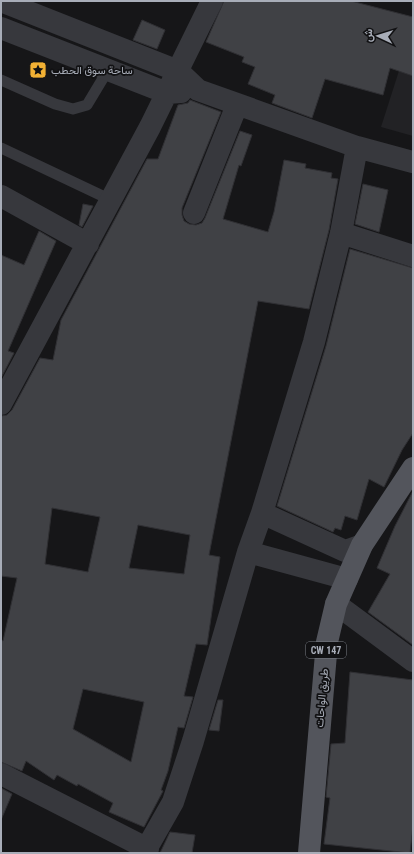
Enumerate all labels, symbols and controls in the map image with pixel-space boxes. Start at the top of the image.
north arrow [358,16,398,56]
text: ش [362,28,375,42]
place icon: ساحة سوق الحطب [28,60,48,80]
place label: ساحة سوق الحطب [51,64,133,77]
road number: CW 147 [306,642,346,658]
street label: طريق الواحات [313,668,331,728]

